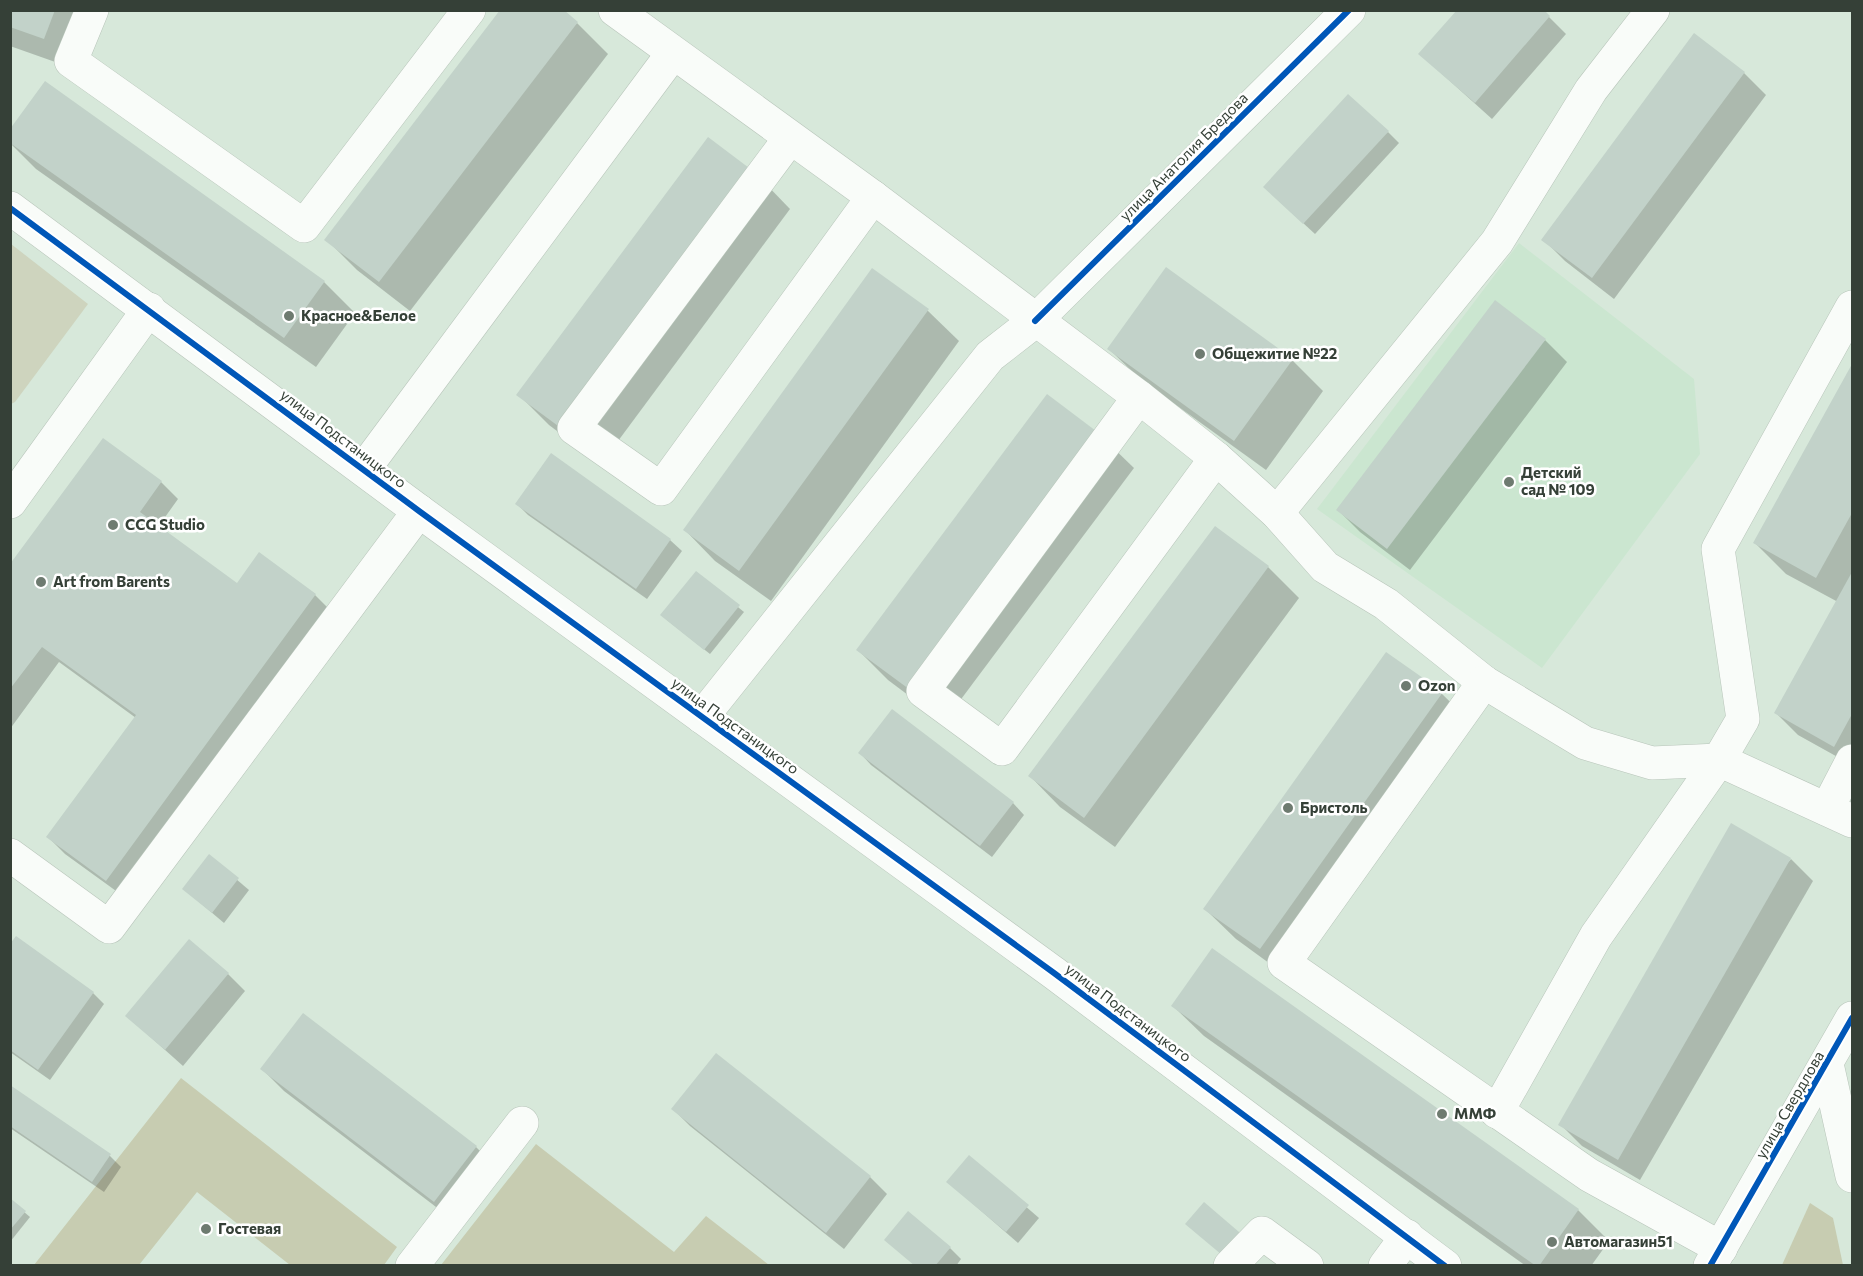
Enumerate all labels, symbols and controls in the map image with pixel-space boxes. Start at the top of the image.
street label: улица Анатолия Бредова [1115,88,1251,224]
place label: Красное&Белое [301,306,416,324]
marker: Красное&Белое [282,309,296,323]
place label: Общежитие №22 [1212,344,1337,362]
marker: Общежитие №22 [1193,347,1207,361]
street label: улица Подстаницкого [277,385,410,491]
place label: Детский сад № 109 [1521,463,1595,498]
marker: Детский сад № 109 [1502,475,1516,489]
place label: CCG Studio [125,515,205,533]
marker: CCG Studio [106,518,120,532]
place label: Art from Barents [53,572,170,590]
marker: Art from Barents [34,575,48,589]
street label: улица Подстаницкого [668,673,803,777]
place label: Ozon [1418,676,1456,694]
marker: Ozon [1399,679,1413,693]
place label: Бристоль [1300,798,1368,816]
marker: Бристоль [1281,801,1295,815]
street label: улица Подстаницкого [1062,959,1195,1065]
street label: улица Свердлова [1751,1047,1827,1162]
place label: ММФ [1454,1104,1496,1122]
marker: ММФ [1435,1107,1449,1121]
place label: Гостевая [218,1219,281,1237]
marker: Гостевая [199,1222,213,1236]
place label: Автомагазин51 [1564,1232,1673,1250]
marker: Автомагазин51 [1545,1235,1559,1249]

